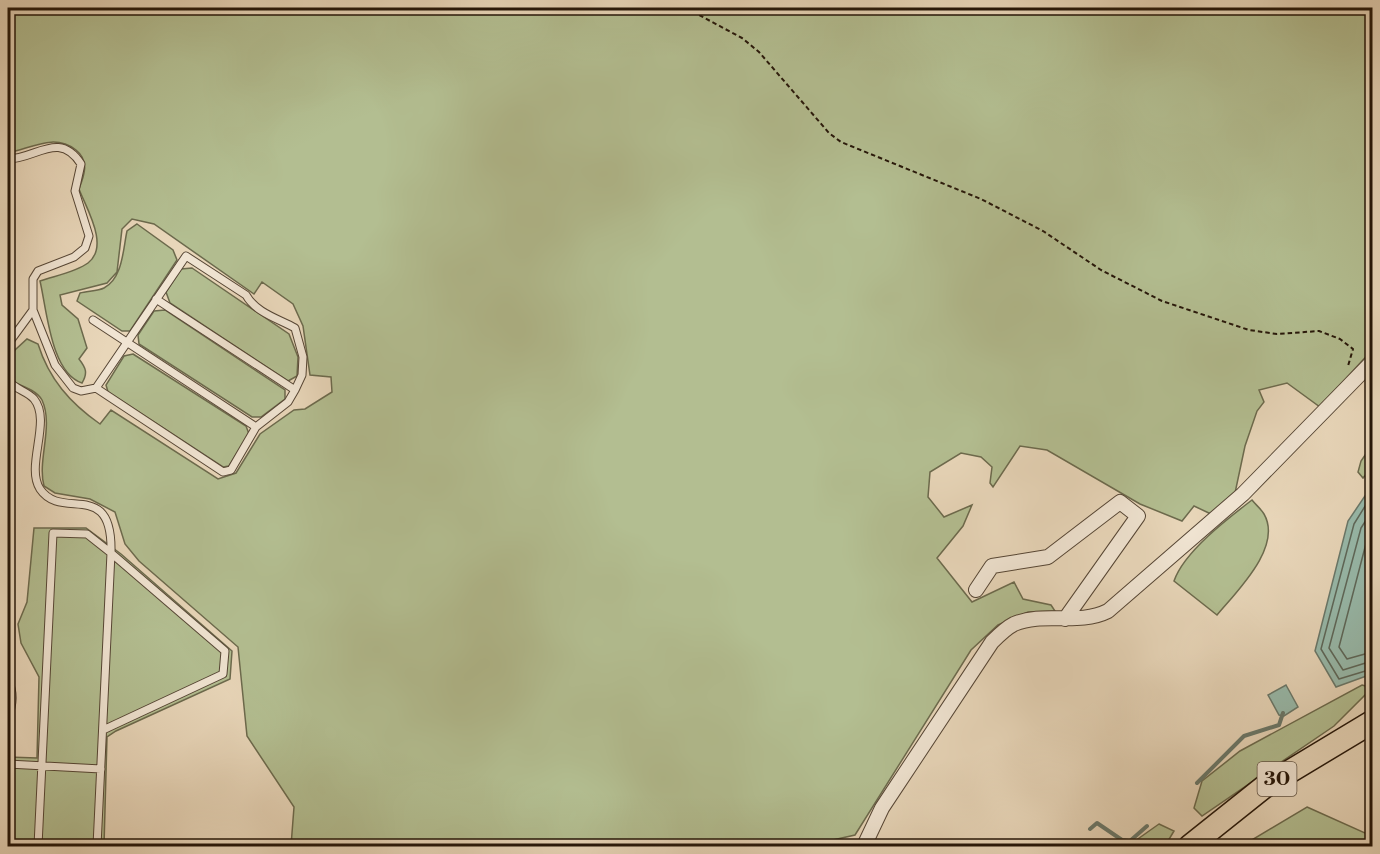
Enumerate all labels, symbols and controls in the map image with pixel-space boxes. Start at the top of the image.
road number: 30 [1258,762,1296,796]

